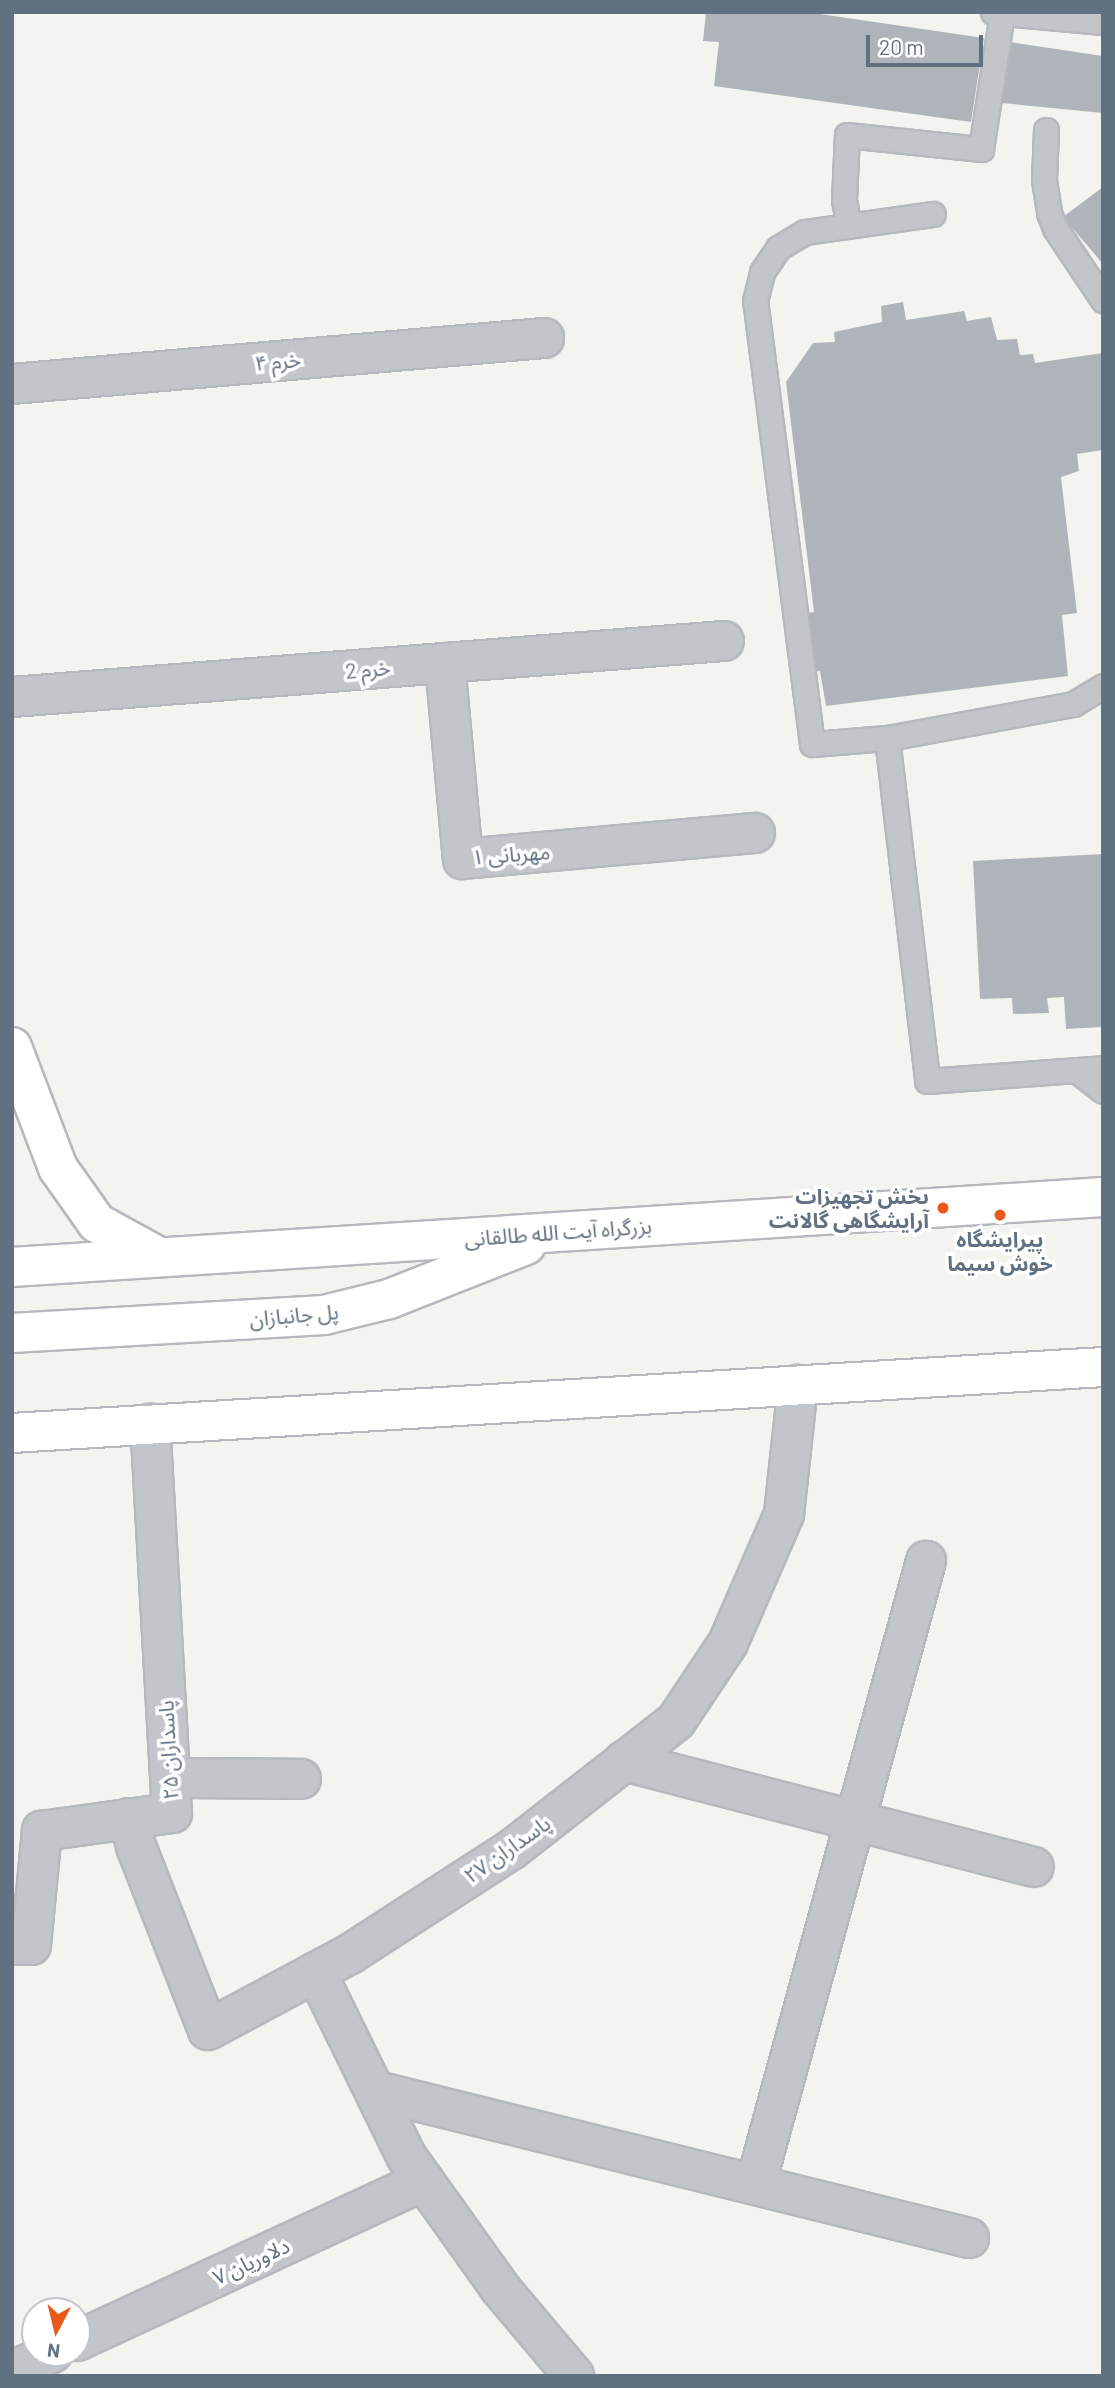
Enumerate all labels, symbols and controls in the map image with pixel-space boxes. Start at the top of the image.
scale bar [870,21,987,65]
text: 20 m [879,34,924,59]
street label: خرم ۴ [254,346,302,376]
street label: خرم 2 [344,654,392,684]
street label: مهربانی ۱ [471,839,551,869]
place label: پخش تجهیزات آرایشگاهی گالانت [769,1183,929,1233]
marker: پخش تجهیزات آرایشگاهی گالانت [935,1200,951,1216]
marker: پیرایشگاه خوش سیما [992,1207,1008,1223]
street label: بزرگراه آیت الله طالقانی [463,1213,653,1251]
place label: پیرایشگاه خوش سیما [947,1226,1053,1276]
street label: پل جانبازان [248,1299,340,1331]
street label: پاسداران ۲۵ [153,1700,183,1800]
street label: پاسداران ۲۷ [459,1810,555,1888]
street label: دلاوریان ۷ [209,2232,293,2290]
north arrow [21,2297,91,2367]
text: N [46,2339,61,2364]

